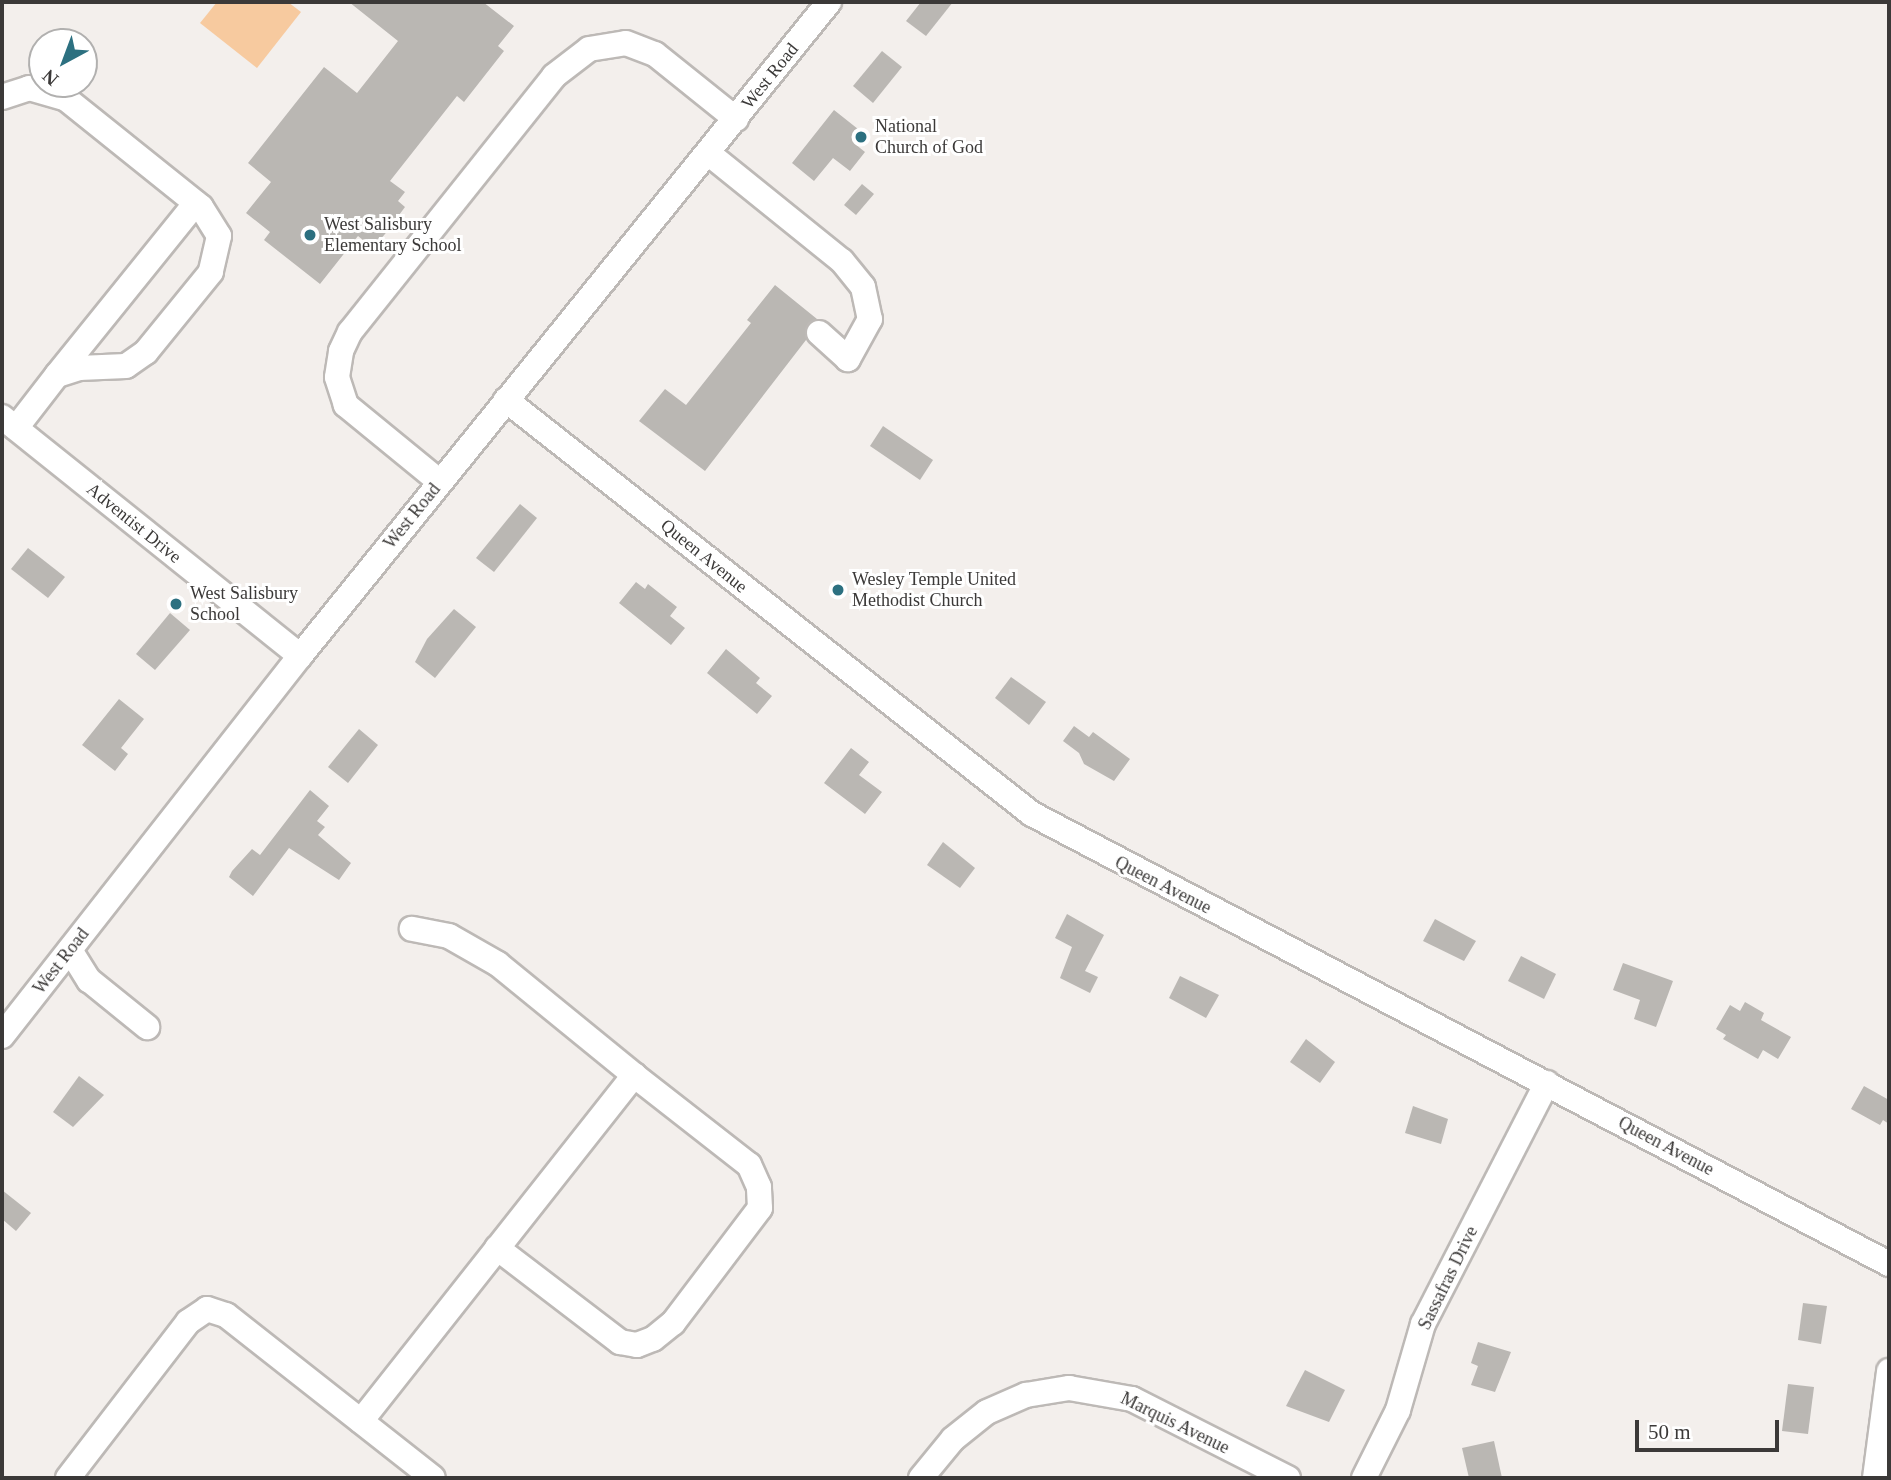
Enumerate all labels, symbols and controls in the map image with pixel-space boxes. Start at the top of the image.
north arrow [28,28,98,98]
street label: West Road [737,39,803,113]
text: N [38,65,62,90]
place label: National Church of God [875,116,983,158]
marker: National Church of God [853,129,869,145]
place label: West Salisbury Elementary School [324,214,461,256]
marker: West Salisbury Elementary School [302,227,318,243]
street label: Adventist Drive [82,478,186,568]
street label: West Road [379,479,445,553]
street label: Queen Avenue [656,514,752,598]
place label: Wesley Temple United Methodist Church [852,569,1016,612]
marker: Wesley Temple United Methodist Church [830,582,846,598]
place label: West Salisbury School [190,583,298,626]
marker: West Salisbury School [168,596,184,612]
street label: Queen Avenue [1111,851,1215,919]
street label: West Road [28,924,94,998]
street label: Queen Avenue [1614,1112,1718,1180]
street label: Sassafras Drive [1414,1223,1482,1333]
street label: Marquis Avenue [1117,1387,1233,1459]
scale bar [1639,1406,1783,1450]
text: 50 m [1648,1420,1691,1444]

